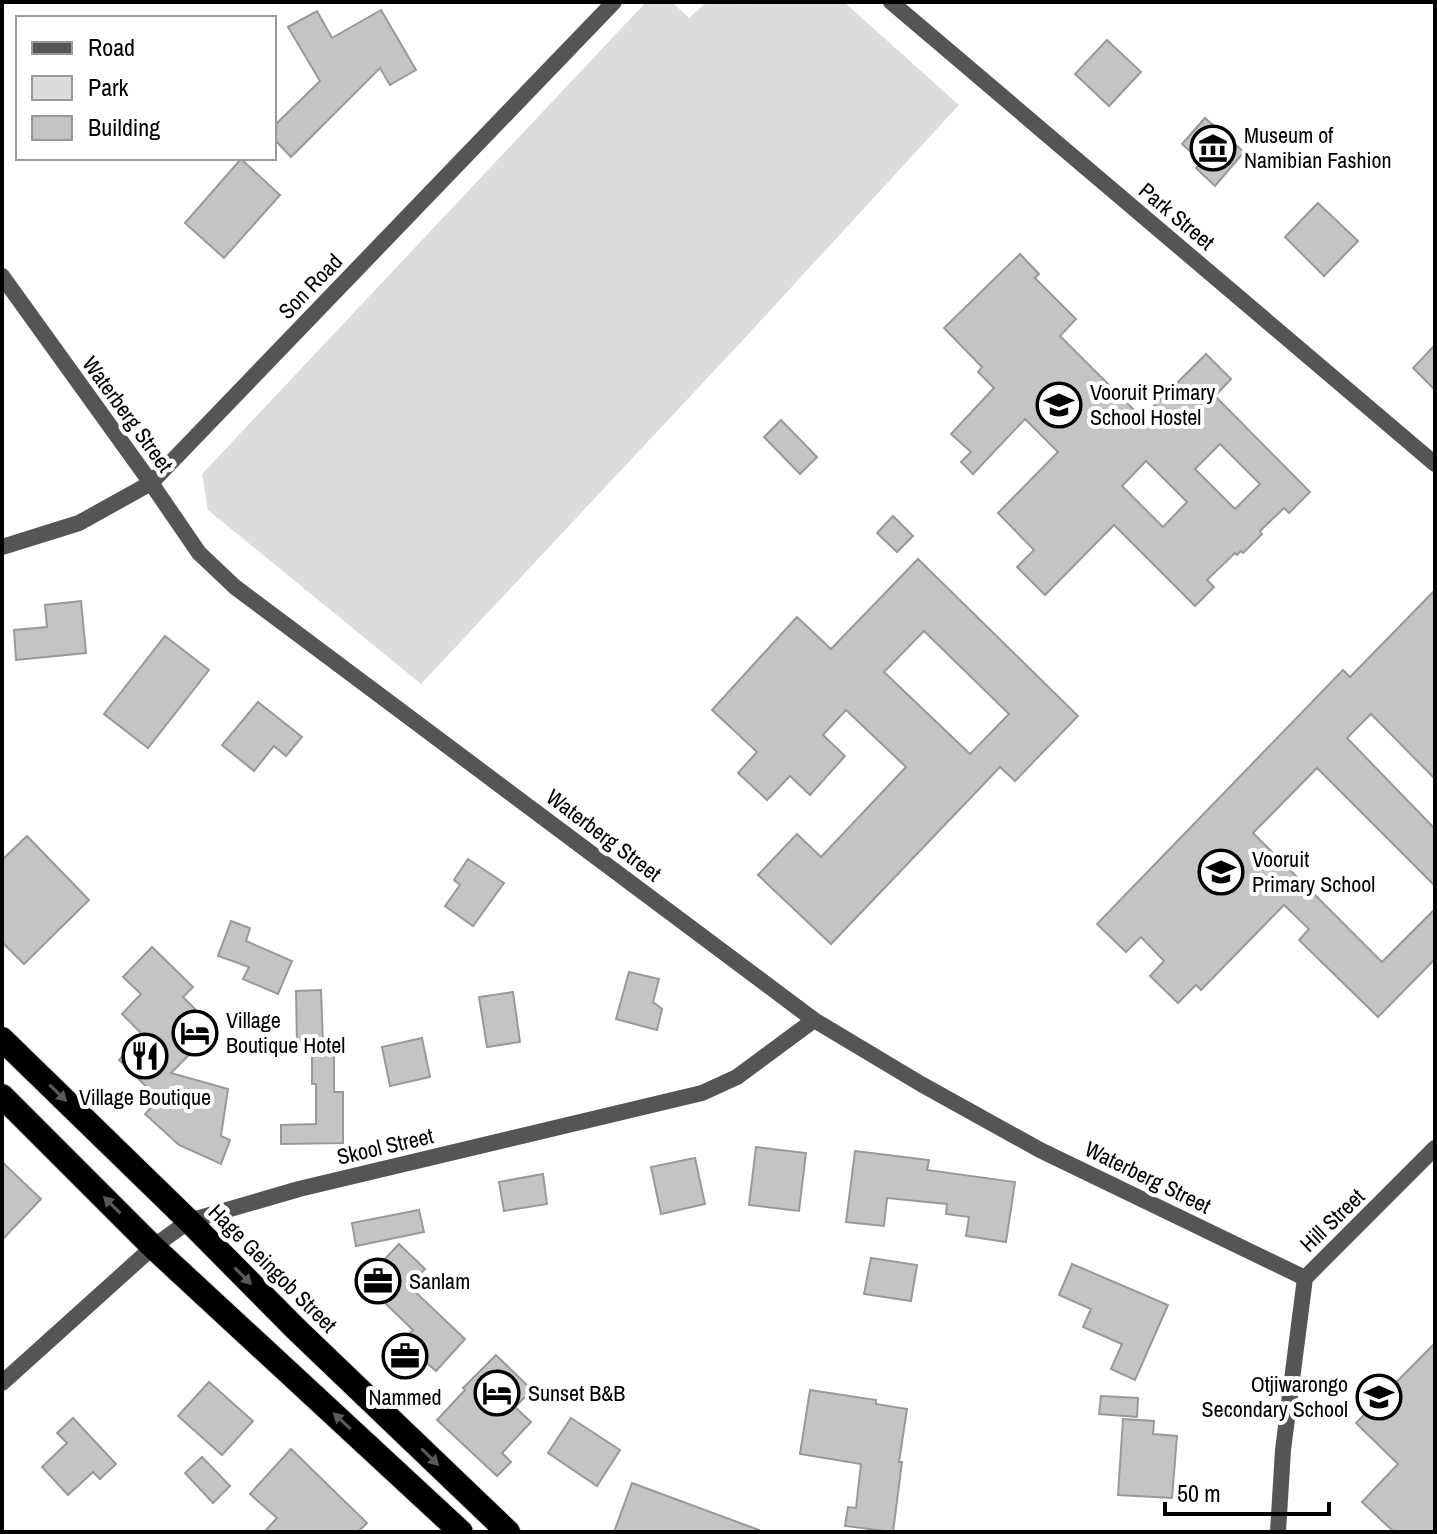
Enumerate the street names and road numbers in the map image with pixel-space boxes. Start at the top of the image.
street label: Park Street [1133,176,1221,256]
street label: Son Road [271,247,349,325]
street label: Waterberg Street [76,350,180,478]
street label: Waterberg Street [540,782,668,888]
street label: Skool Street [334,1120,436,1172]
street label: Waterberg Street [1080,1134,1216,1220]
street label: Hill Street [1293,1182,1371,1258]
street label: Hage Geingob Street [202,1197,344,1339]

